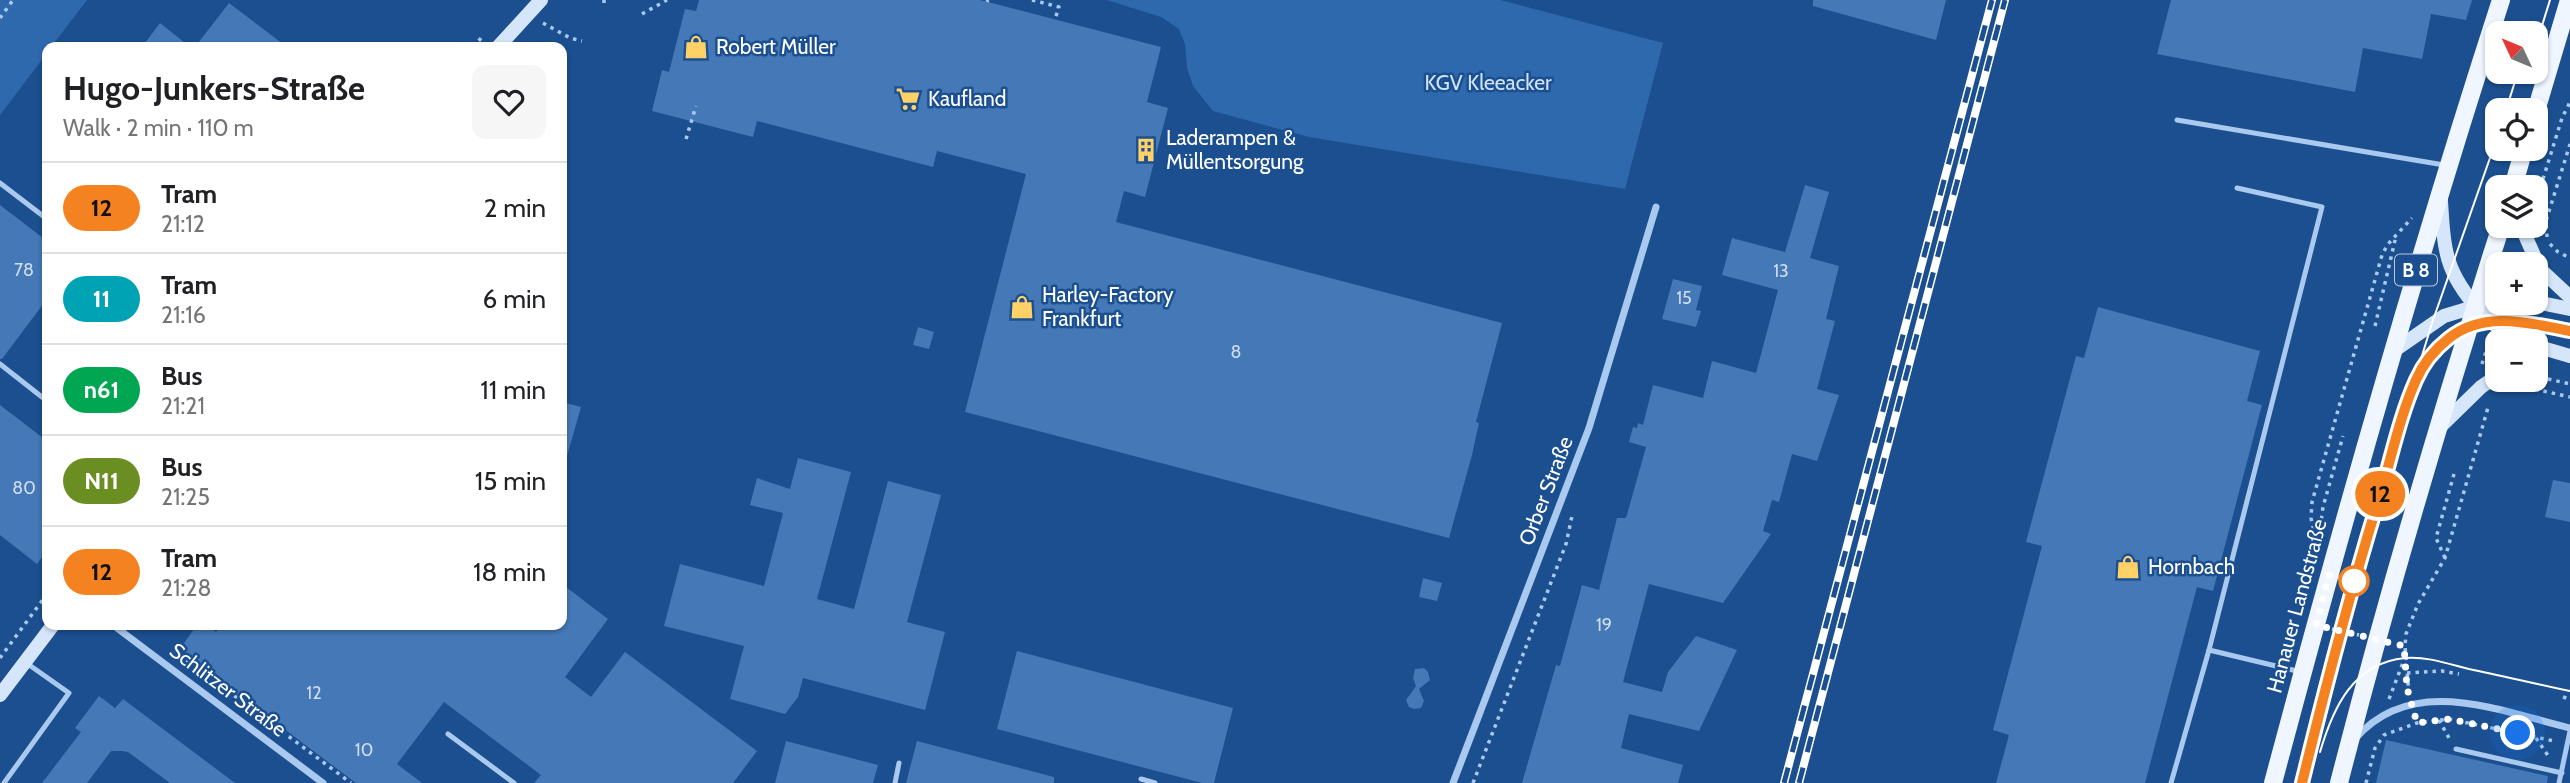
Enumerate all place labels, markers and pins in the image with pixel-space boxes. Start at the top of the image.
shop icon: Robert Müller [682,33,710,61]
place label: Robert Müller [716,34,836,59]
supermarket icon: Kaufland [894,85,922,113]
place label: Kaufland [928,86,1006,111]
place label: Laderampen & Müllentsorgung [1166,125,1304,174]
building icon: Laderampen & Müllentsorgung [1132,136,1160,164]
place label: Harley-Factory Frankfurt [1042,282,1174,331]
shop icon: Harley-Factory Frankfurt [1008,293,1036,321]
shop icon: Hornbach [2114,553,2142,581]
place label: Hornbach [2148,554,2235,579]
unlabelled marker [2339,566,2369,596]

